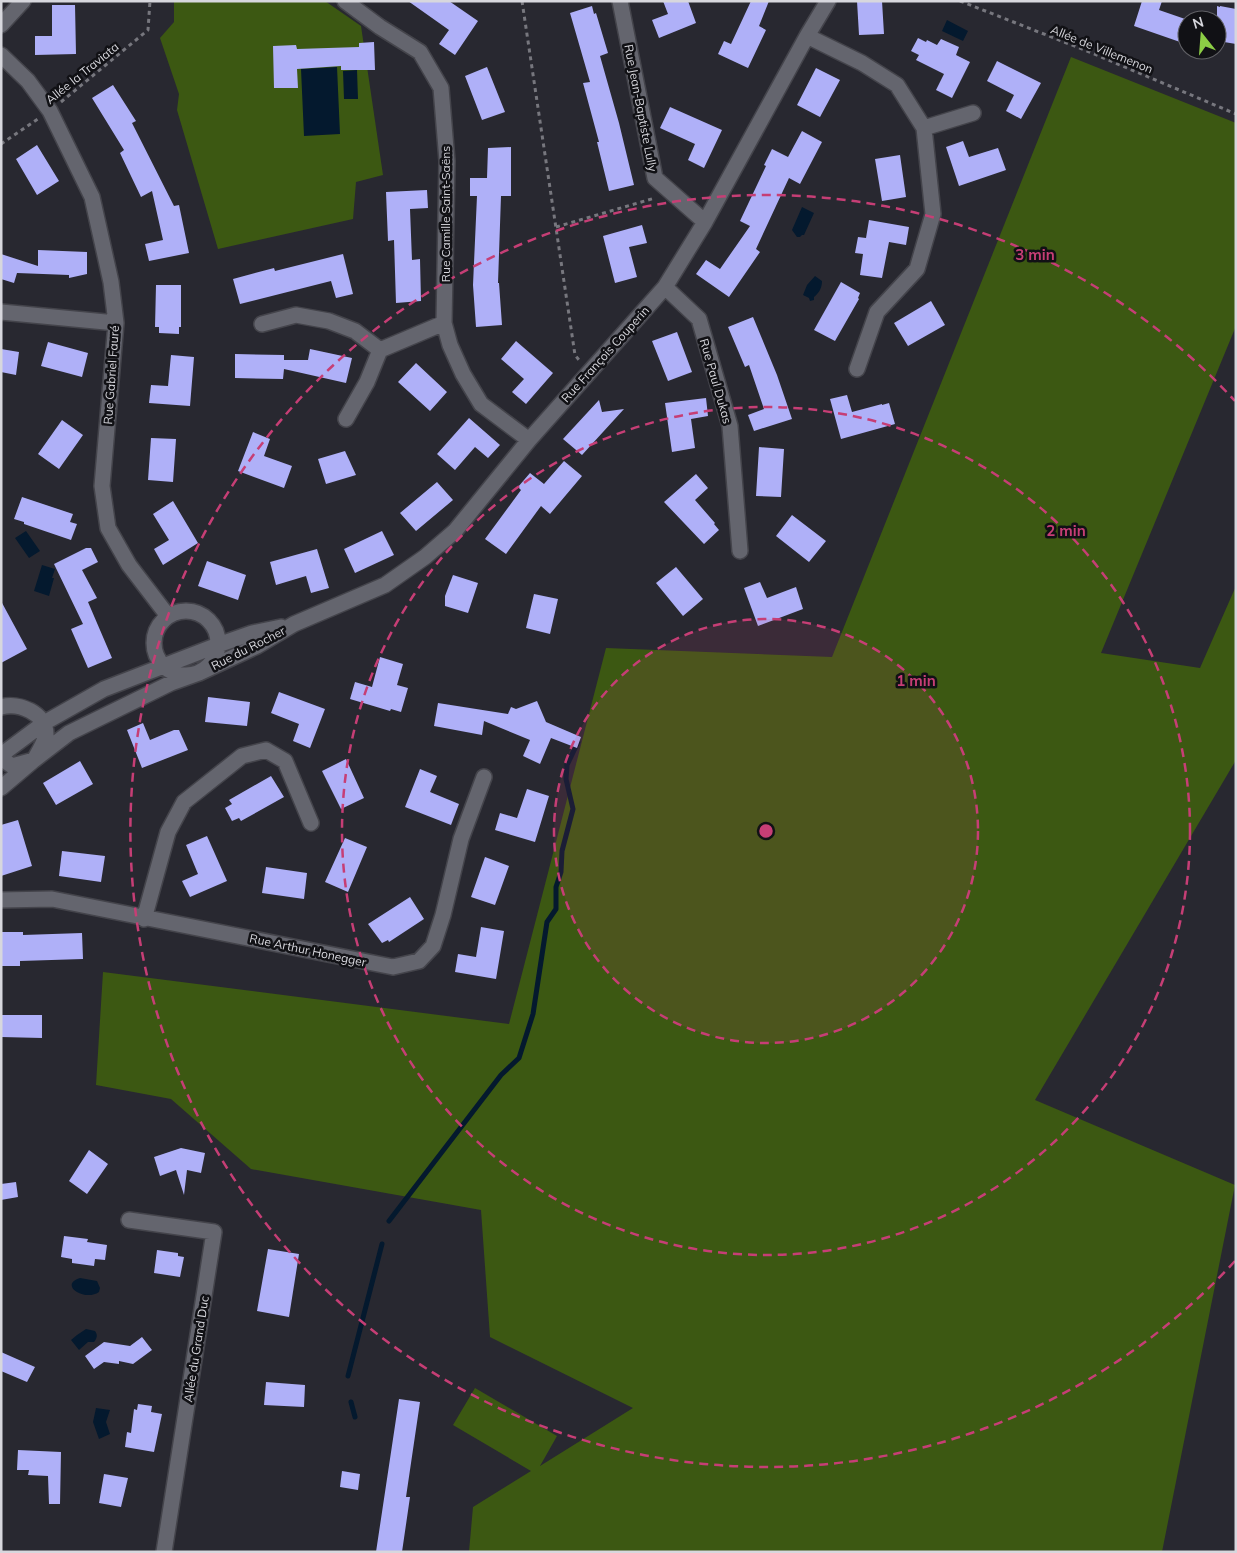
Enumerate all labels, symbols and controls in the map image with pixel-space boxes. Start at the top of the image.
north arrow [1177,10,1227,60]
text: N [1191,12,1206,33]
street label: Allée de Villemenon [1049,22,1155,76]
street label: Allée la Traviata [42,39,122,107]
street label: Rue Jean-Baptiste Lully [621,43,661,174]
street label: Rue Camille Saint-Saëns [438,146,453,282]
text: 3 min [1015,245,1055,264]
street label: Rue François Couperin [558,303,652,405]
street label: Rue Gabriel Fauré [100,325,122,425]
street label: Rue Paul Dukas [697,337,735,425]
text: 2 min [1046,521,1086,540]
street label: Rue du Rocher [208,623,288,673]
text: 1 min [896,671,936,690]
centre of rings [757,822,775,840]
street label: Rue Arthur Honegger [248,930,368,970]
street label: Allée du Grand Duc [180,1295,212,1403]

